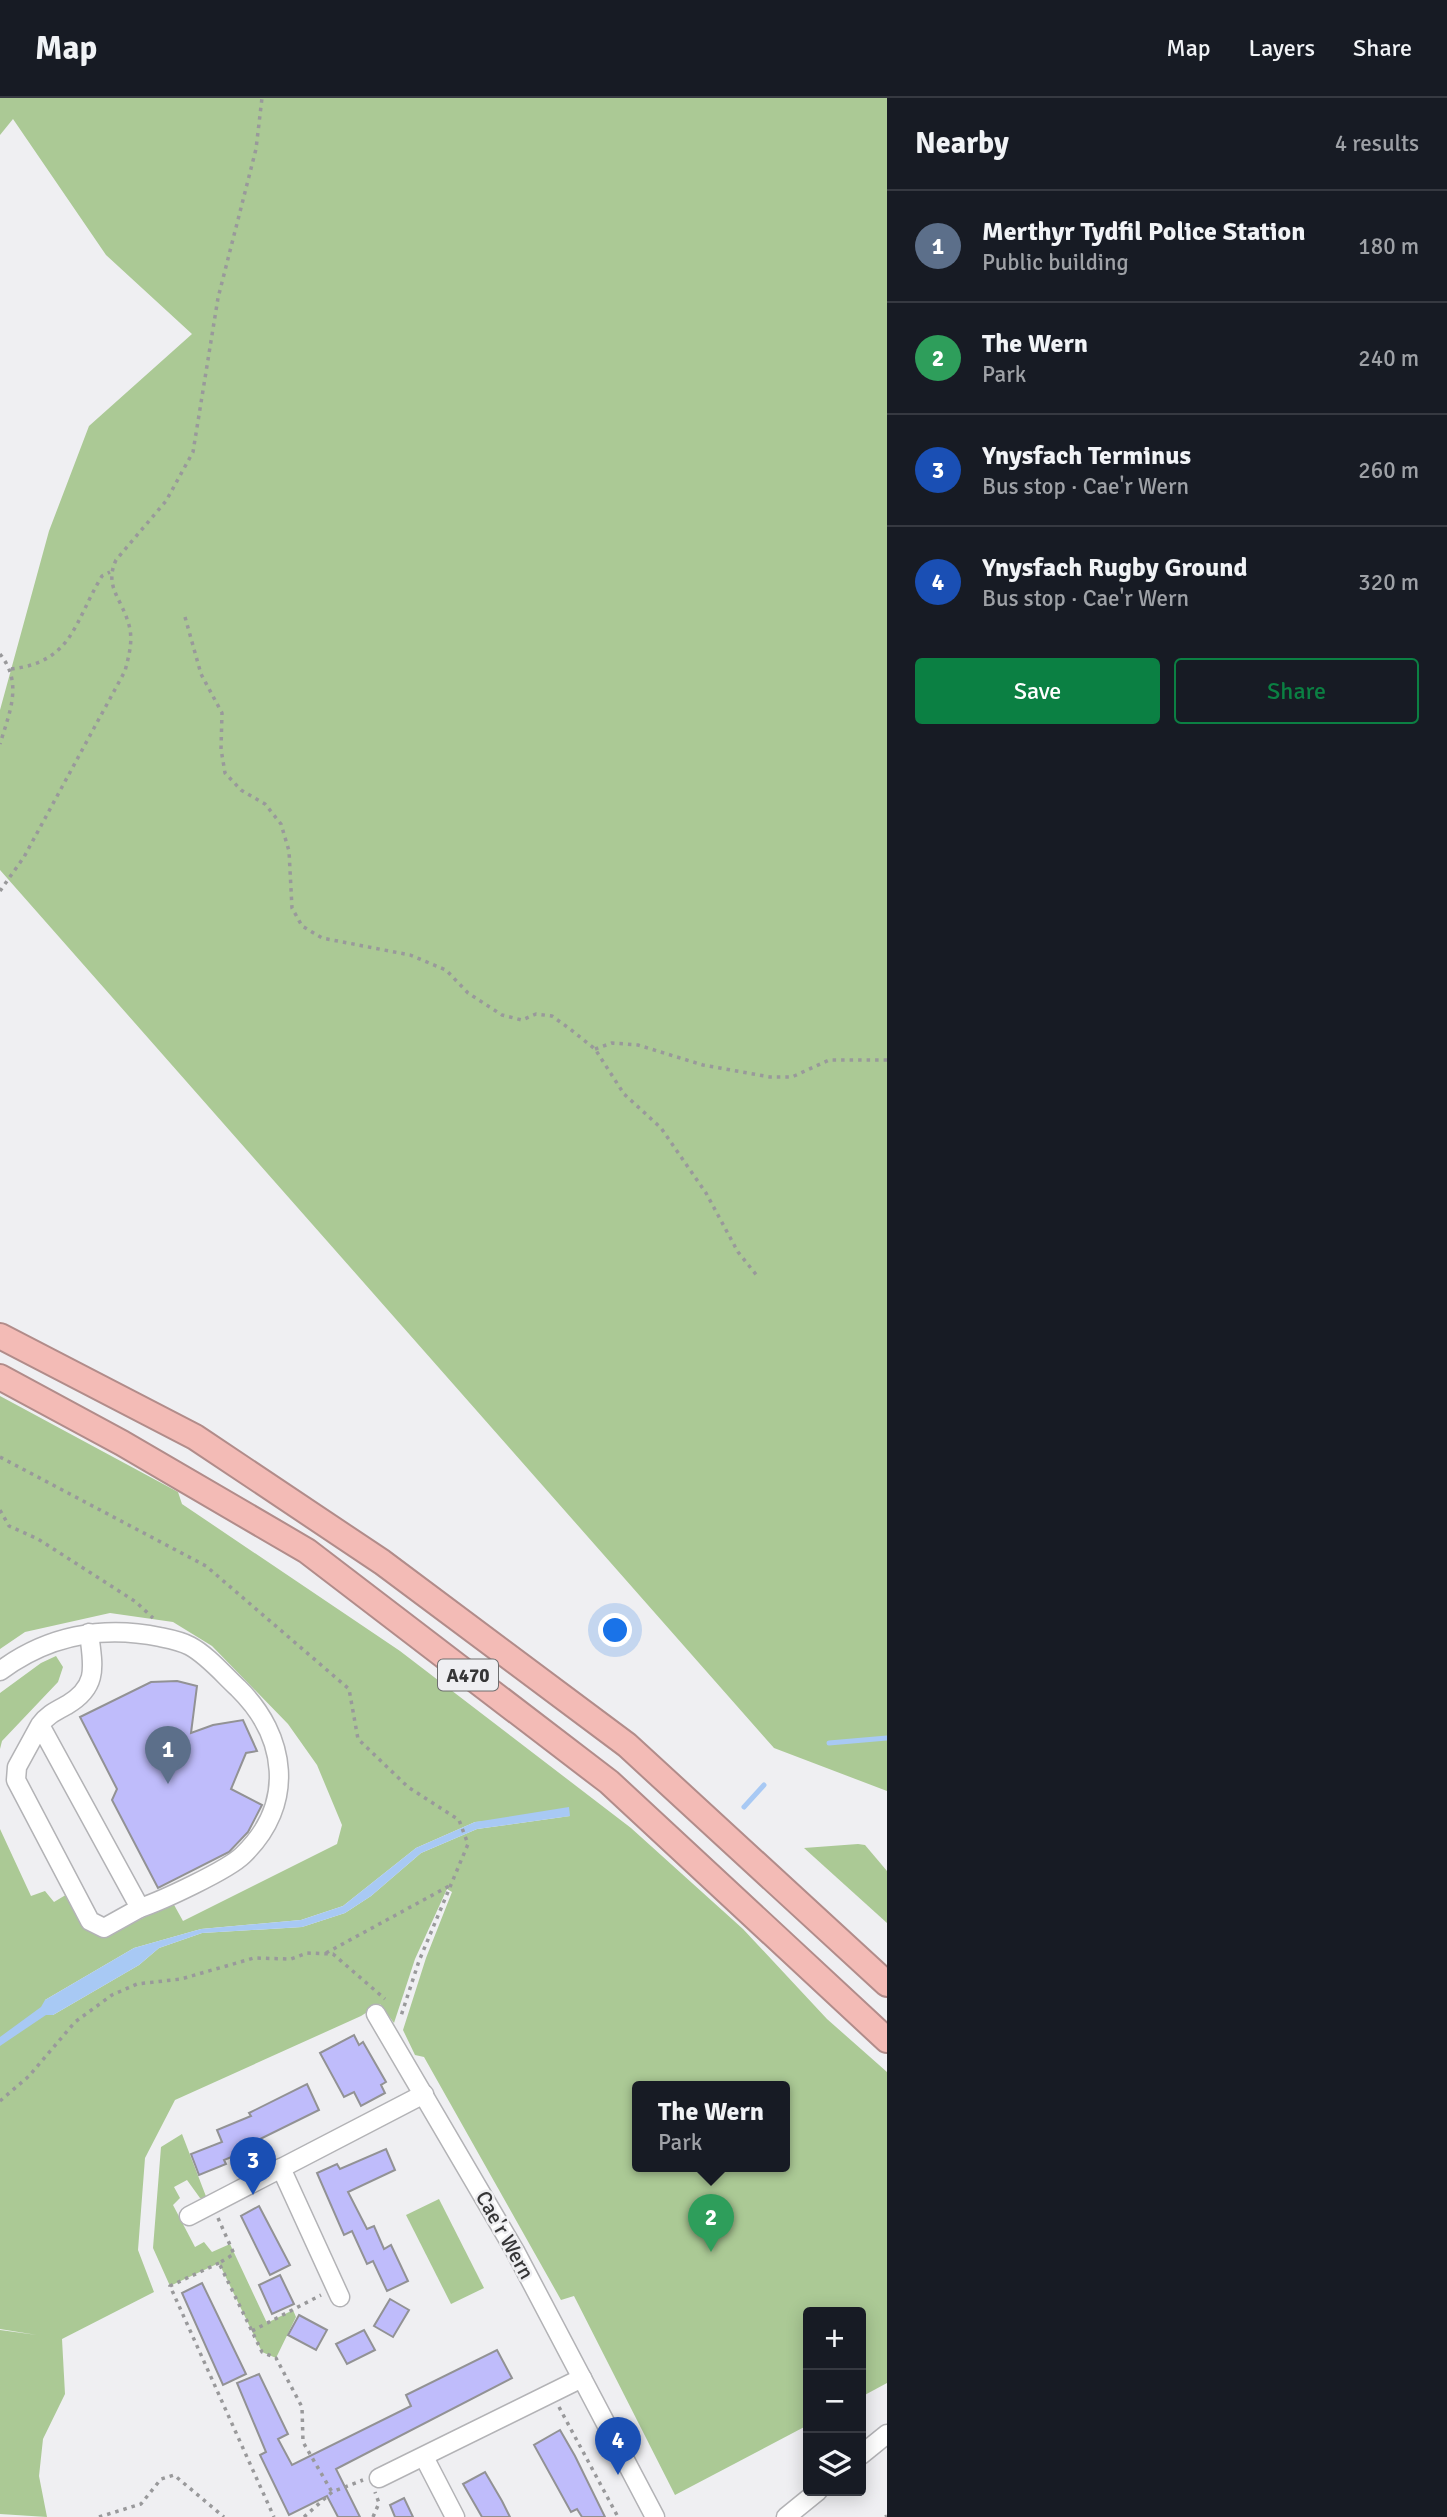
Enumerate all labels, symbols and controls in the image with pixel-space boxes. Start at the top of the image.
text: Map [35,28,97,69]
text: Map [1166,33,1211,63]
text: Layers [1249,33,1315,63]
text: Share [1353,33,1412,63]
text: Nearby [915,125,1009,162]
text: 4 results [1335,129,1419,158]
text: Merthyr Tydfil Police Station [982,216,1305,248]
text: 1 [932,232,944,261]
text: 180 m [1358,232,1419,261]
text: Public building [982,248,1129,277]
text: The Wern [982,328,1088,360]
text: 2 [932,344,944,373]
text: 240 m [1358,344,1419,373]
text: Park [982,360,1026,389]
text: Ynysfach Terminus [982,440,1191,472]
text: 3 [932,456,944,485]
text: 260 m [1358,456,1419,485]
text: Bus stop · Cae'r Wern [982,472,1189,501]
text: Ynysfach Rugby Ground [982,552,1247,584]
text: 4 [932,568,944,597]
text: 320 m [1358,568,1419,597]
text: Bus stop · Cae'r Wern [982,584,1189,613]
button: Save [915,658,1160,724]
button: Share [1174,658,1419,724]
your location [598,1613,632,1647]
road number: A470 [438,1660,498,1690]
pin: 1 [145,1726,191,1784]
popup [632,2081,790,2172]
text: The Wern [658,2096,764,2128]
text: Park [658,2128,702,2157]
pin: 3 [230,2137,276,2195]
street label: Cae'r Wern [470,2186,540,2284]
pin: 2 [688,2194,734,2252]
map controls [803,2307,866,2496]
button: + [803,2307,866,2370]
button: − [803,2370,866,2433]
pin: 4 [595,2417,641,2475]
button: layers [803,2433,866,2496]

